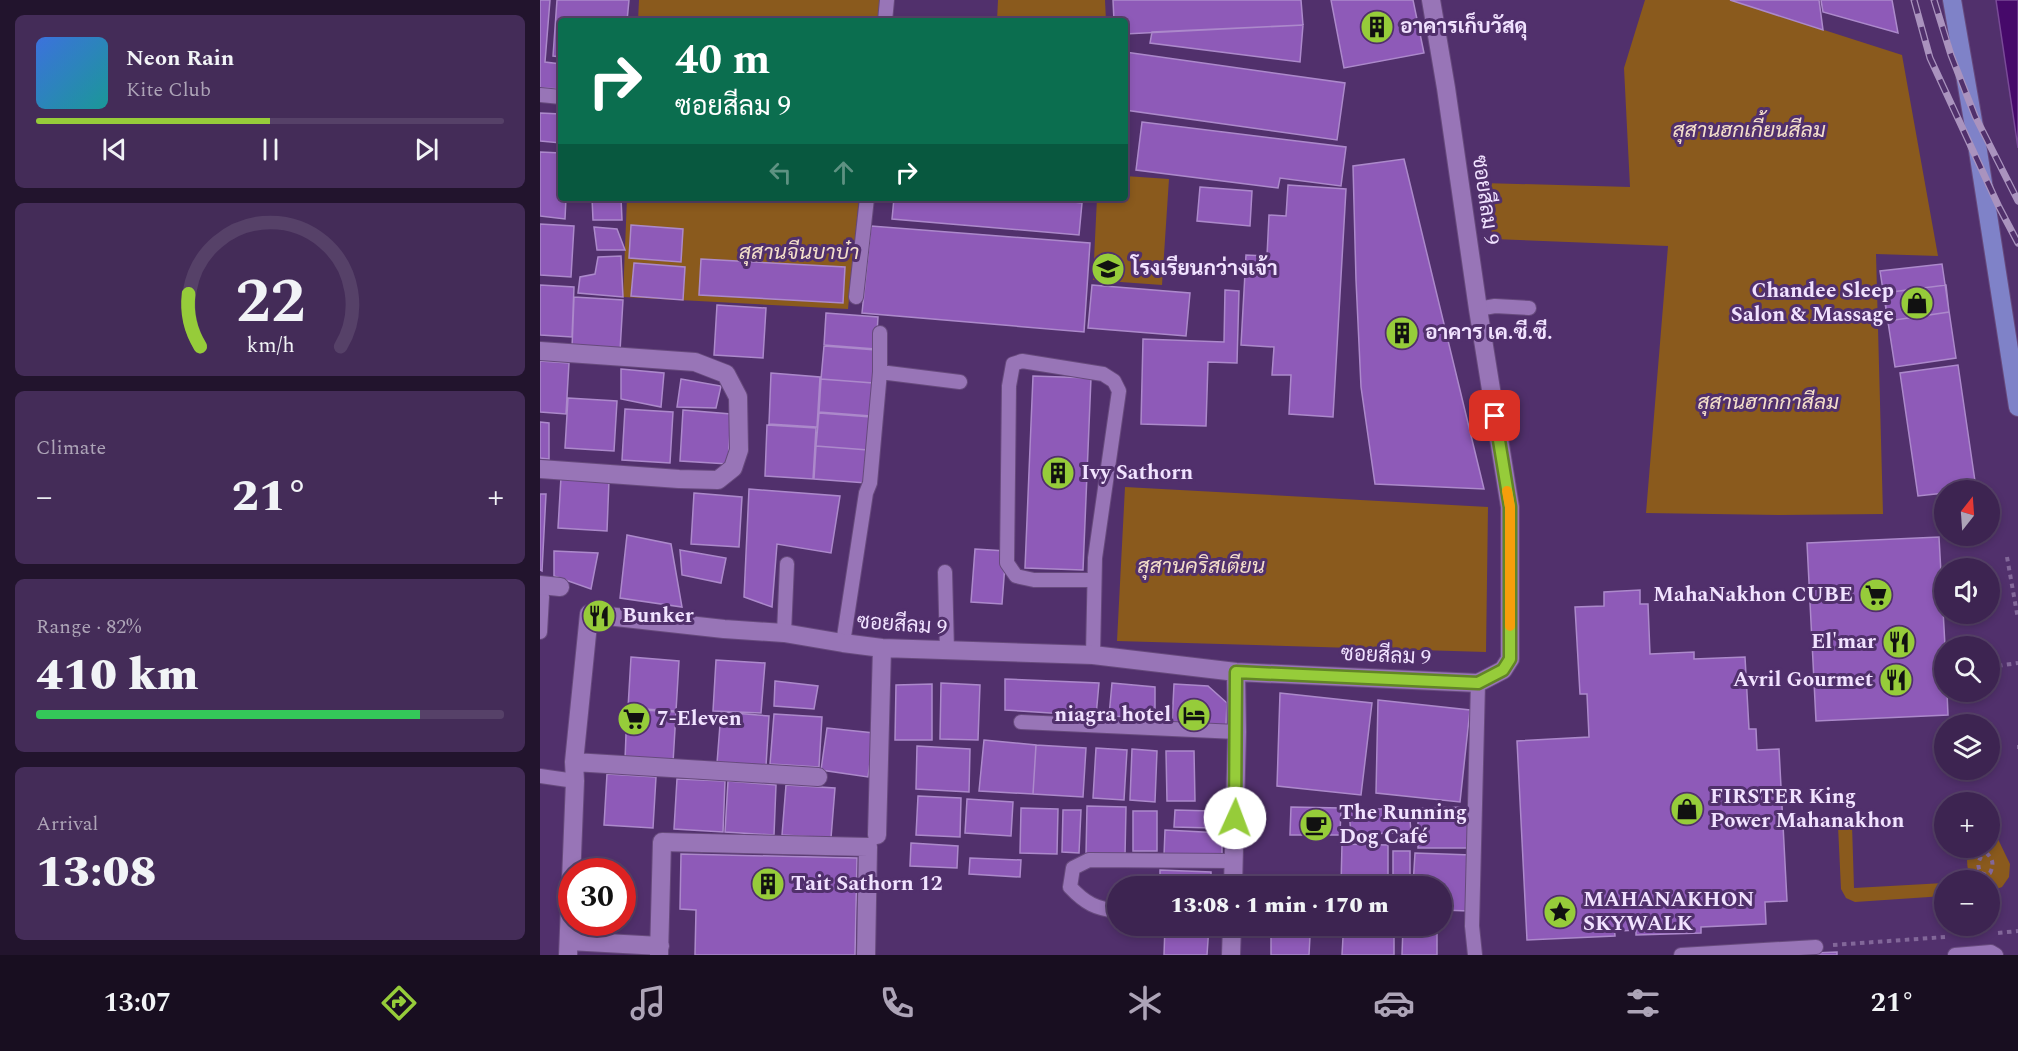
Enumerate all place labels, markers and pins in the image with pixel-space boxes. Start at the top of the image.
building icon: อาคารเก็บวัสดุ [1359,9,1395,45]
place label: อาคารเก็บวัสดุ [1400,11,1527,43]
school or university icon: โรงเรียนกว่างเจ้า [1090,251,1126,287]
place label: โรงเรียนกว่างเจ้า [1129,253,1278,285]
place label: Chandee Sleep Salon & Massage [1731,275,1894,331]
shop icon: Chandee Sleep Salon & Massage [1899,285,1935,321]
building icon: อาคาร เค.ซี.ซี. [1384,315,1420,351]
place label: อาคาร เค.ซี.ซี. [1425,317,1553,349]
pin [1469,390,1520,441]
building icon: Ivy Sathorn [1040,455,1076,491]
place label: Ivy Sathorn [1081,457,1193,489]
supermarket icon: MahaNakhon CUBE [1858,577,1894,613]
place label: MahaNakhon CUBE [1653,579,1853,611]
restaurant icon: Bunker [581,598,617,634]
place label: Bunker [622,600,694,632]
restaurant icon: El'mar [1881,624,1917,660]
place label: El'mar [1811,626,1876,658]
restaurant icon: Avril Gourmet [1878,662,1914,698]
place label: Avril Gourmet [1733,664,1873,696]
hotel icon: niagra hotel [1176,697,1212,733]
place label: niagra hotel [1054,699,1171,731]
supermarket icon: 7-Eleven [616,701,652,737]
place label: 7-Eleven [657,703,742,735]
place label: FIRSTER King Power Mahanakhon [1710,781,1905,837]
shop icon: FIRSTER King Power Mahanakhon [1669,791,1705,827]
place label: The Running Dog Café [1339,797,1467,853]
cafe icon: The Running Dog Café [1298,807,1334,843]
building icon: Tait Sathorn 12 [750,866,786,902]
place label: Tait Sathorn 12 [791,868,943,900]
place label: MAHANAKHON SKYWALK [1583,884,1754,940]
place icon: MAHANAKHON SKYWALK [1542,894,1578,930]

